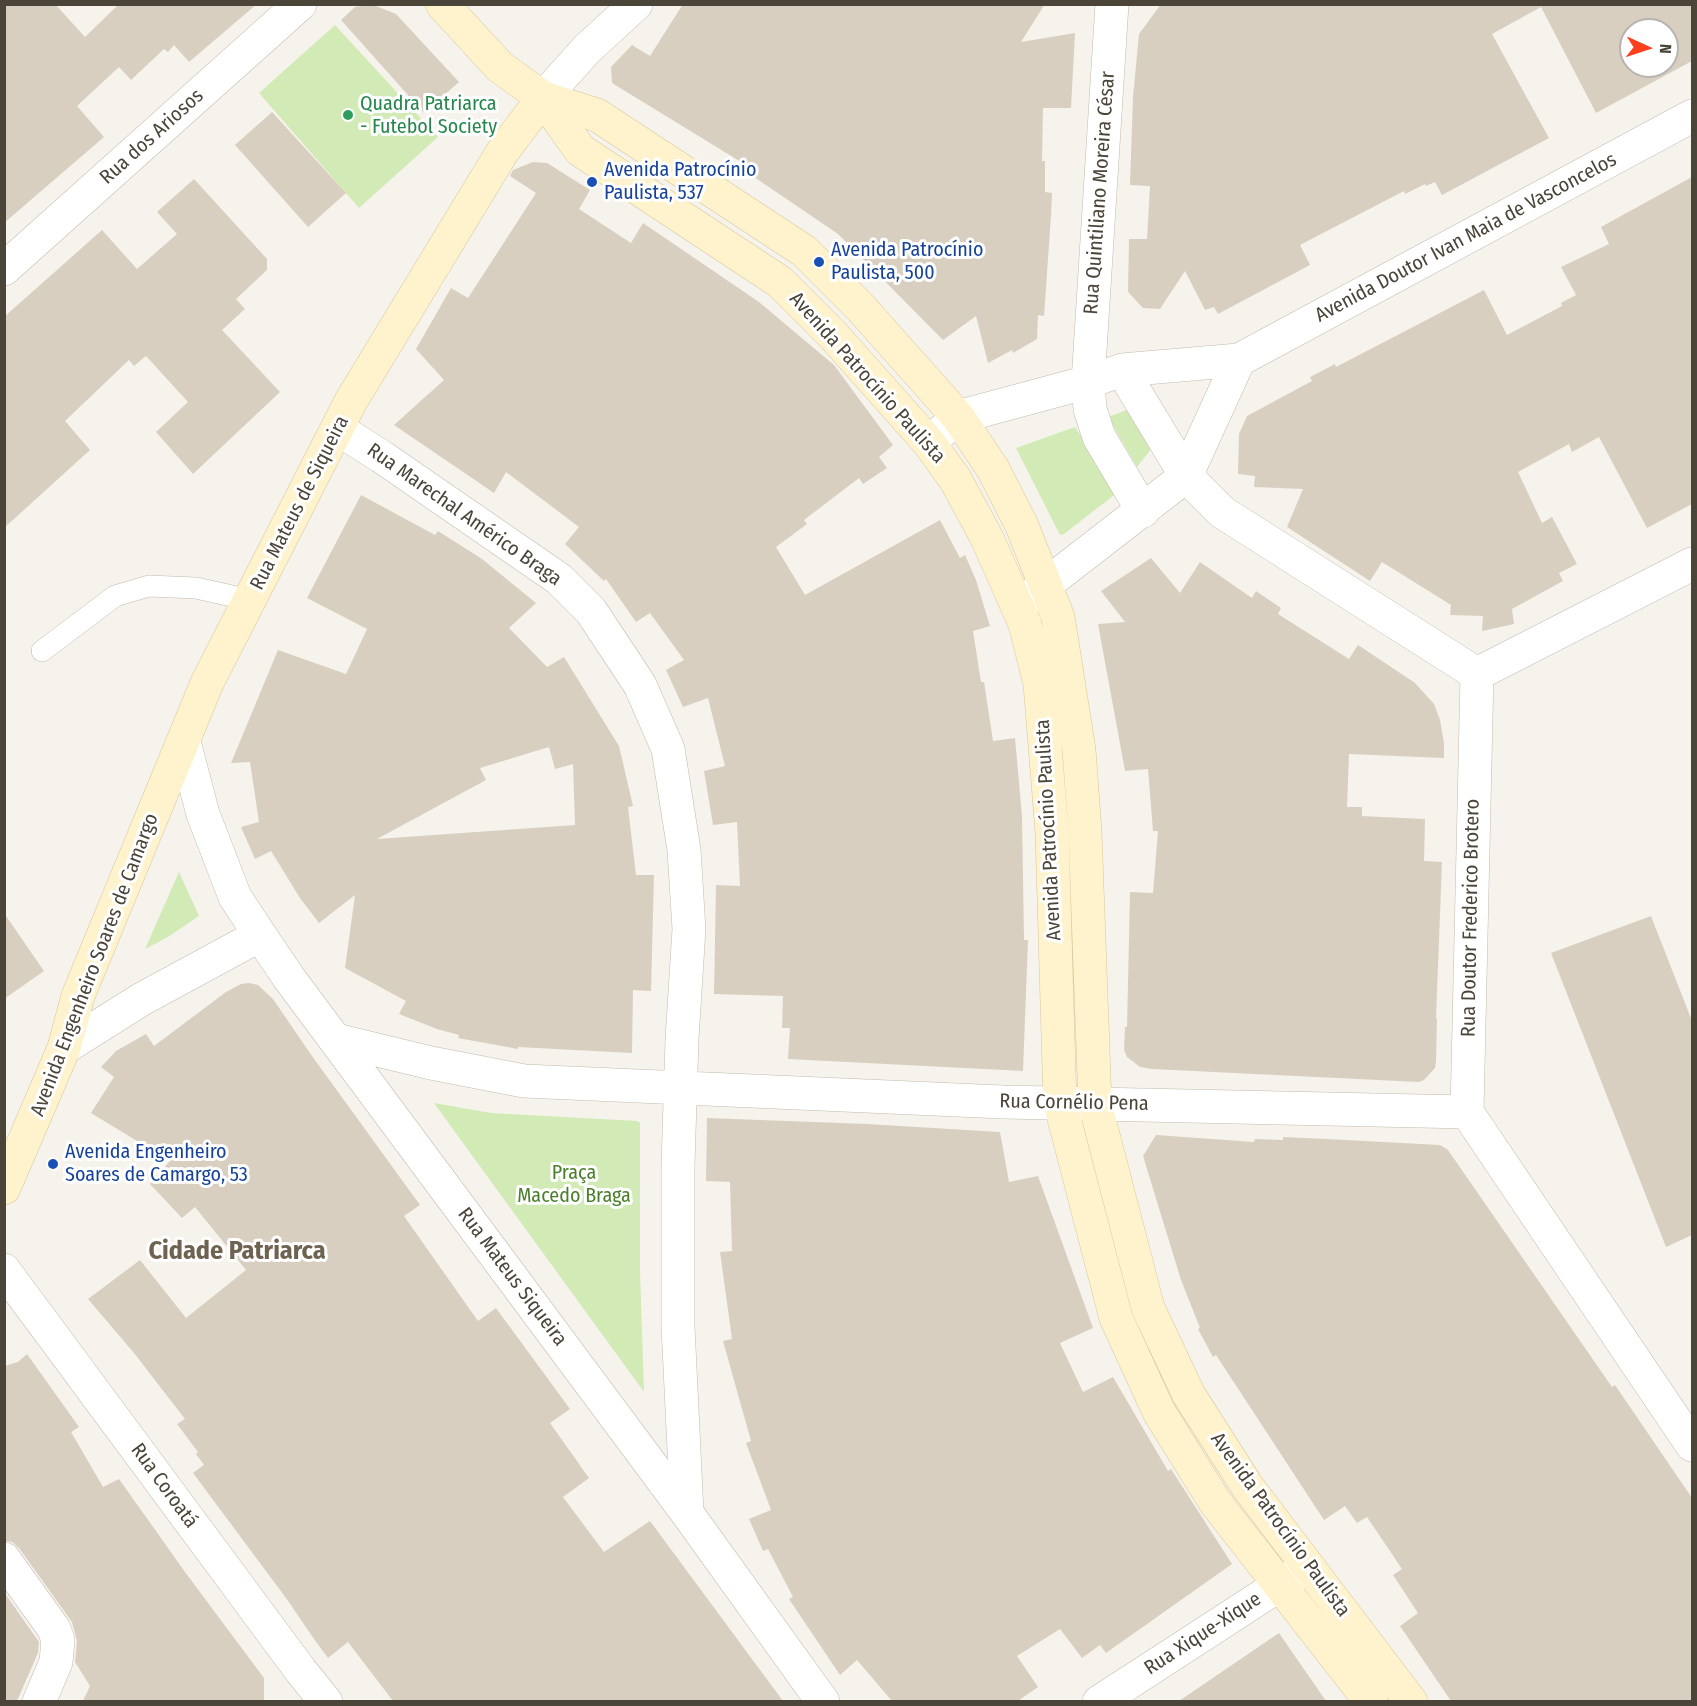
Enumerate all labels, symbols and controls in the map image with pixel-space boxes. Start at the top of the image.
north arrow [1619,18,1679,78]
text: N [1656,44,1675,54]
street label: Rua Quintiliano Moreira César [1080,71,1120,315]
street label: Rua dos Ariosos [95,84,209,190]
place label: Quadra Patriarca - Futebol Society [360,92,497,139]
marker: Quadra Patriarca - Futebol Society [341,108,355,122]
street label: Avenida Doutor Ivan Maia de Vasconcelos [1311,148,1621,328]
place label: Avenida Patrocínio Paulista, 537 [604,158,756,205]
marker: Avenida Patrocínio Paulista, 537 [585,175,599,189]
place label: Avenida Patrocínio Paulista, 500 [831,238,983,285]
marker: Avenida Patrocínio Paulista, 500 [812,255,826,269]
street label: Avenida Patrocínio Paulista [784,288,950,468]
street label: Rua Mateus de Siqueira [246,412,354,594]
street label: Rua Marechal Américo Braga [362,439,566,591]
street label: Avenida Patrocínio Paulista [1031,719,1067,941]
street label: Rua Doutor Frederico Brotero [1457,799,1485,1037]
street label: Avenida Engenheiro Soares de Camargo [26,810,164,1120]
street label: Rua Cornélio Pena [999,1090,1149,1116]
place label: Avenida Engenheiro Soares de Camargo, 53 [65,1140,248,1187]
marker: Avenida Engenheiro Soares de Camargo, 53 [46,1157,60,1171]
park label: Praça Macedo Braga [517,1161,631,1208]
street label: Rua Mateus Siqueira [452,1203,572,1351]
district label: Cidade Patriarca [148,1236,326,1268]
street label: Avenida Patrocínio Paulista [1205,1428,1355,1622]
street label: Rua Coroatá [125,1439,203,1533]
street label: Rua Xique-Xique [1140,1587,1266,1681]

